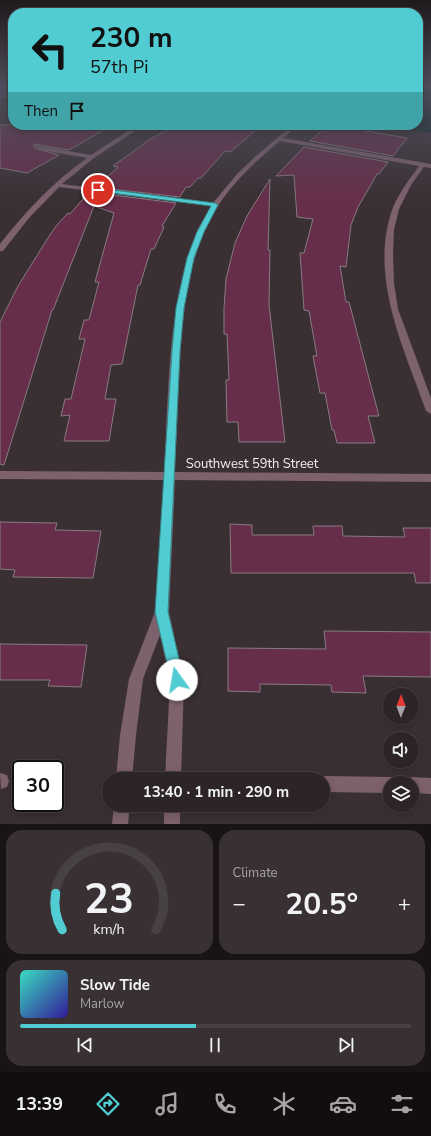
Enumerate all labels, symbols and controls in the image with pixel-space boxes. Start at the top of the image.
text: 230 m [90,19,173,57]
icon: left [24,24,76,76]
text: 57th Pi [90,55,148,79]
icon: arrive [66,100,88,122]
text: Then [24,101,58,121]
pin [81,173,115,207]
icon: arrive [87,179,109,201]
street label: Southwest 59th Street [186,455,319,473]
position arrow [156,659,198,701]
north arrow [383,688,419,724]
map controls [383,688,419,812]
button: sound [383,732,419,768]
speed limit sign: 30 [12,760,64,812]
button: layers [383,776,419,812]
text: 13:40 · 1 min · 290 m [143,782,289,802]
text: Climate [233,864,278,882]
text: 23 [84,871,134,928]
text: 20.5° [285,884,358,925]
text: − [233,889,246,919]
text: + [398,889,411,919]
text: km/h [94,920,125,939]
text: Slow Tide [80,975,150,995]
text: Marlow [80,995,125,1013]
icon: previous [74,1034,96,1056]
icon: pause [204,1034,226,1056]
icon: next [335,1034,357,1056]
icon: directions [94,1090,122,1118]
icon: music [153,1090,181,1118]
icon: phone [211,1090,239,1118]
icon: climate [270,1090,298,1118]
icon: car [329,1090,357,1118]
icon: filters [388,1090,416,1118]
text: 13:39 [15,1092,63,1116]

